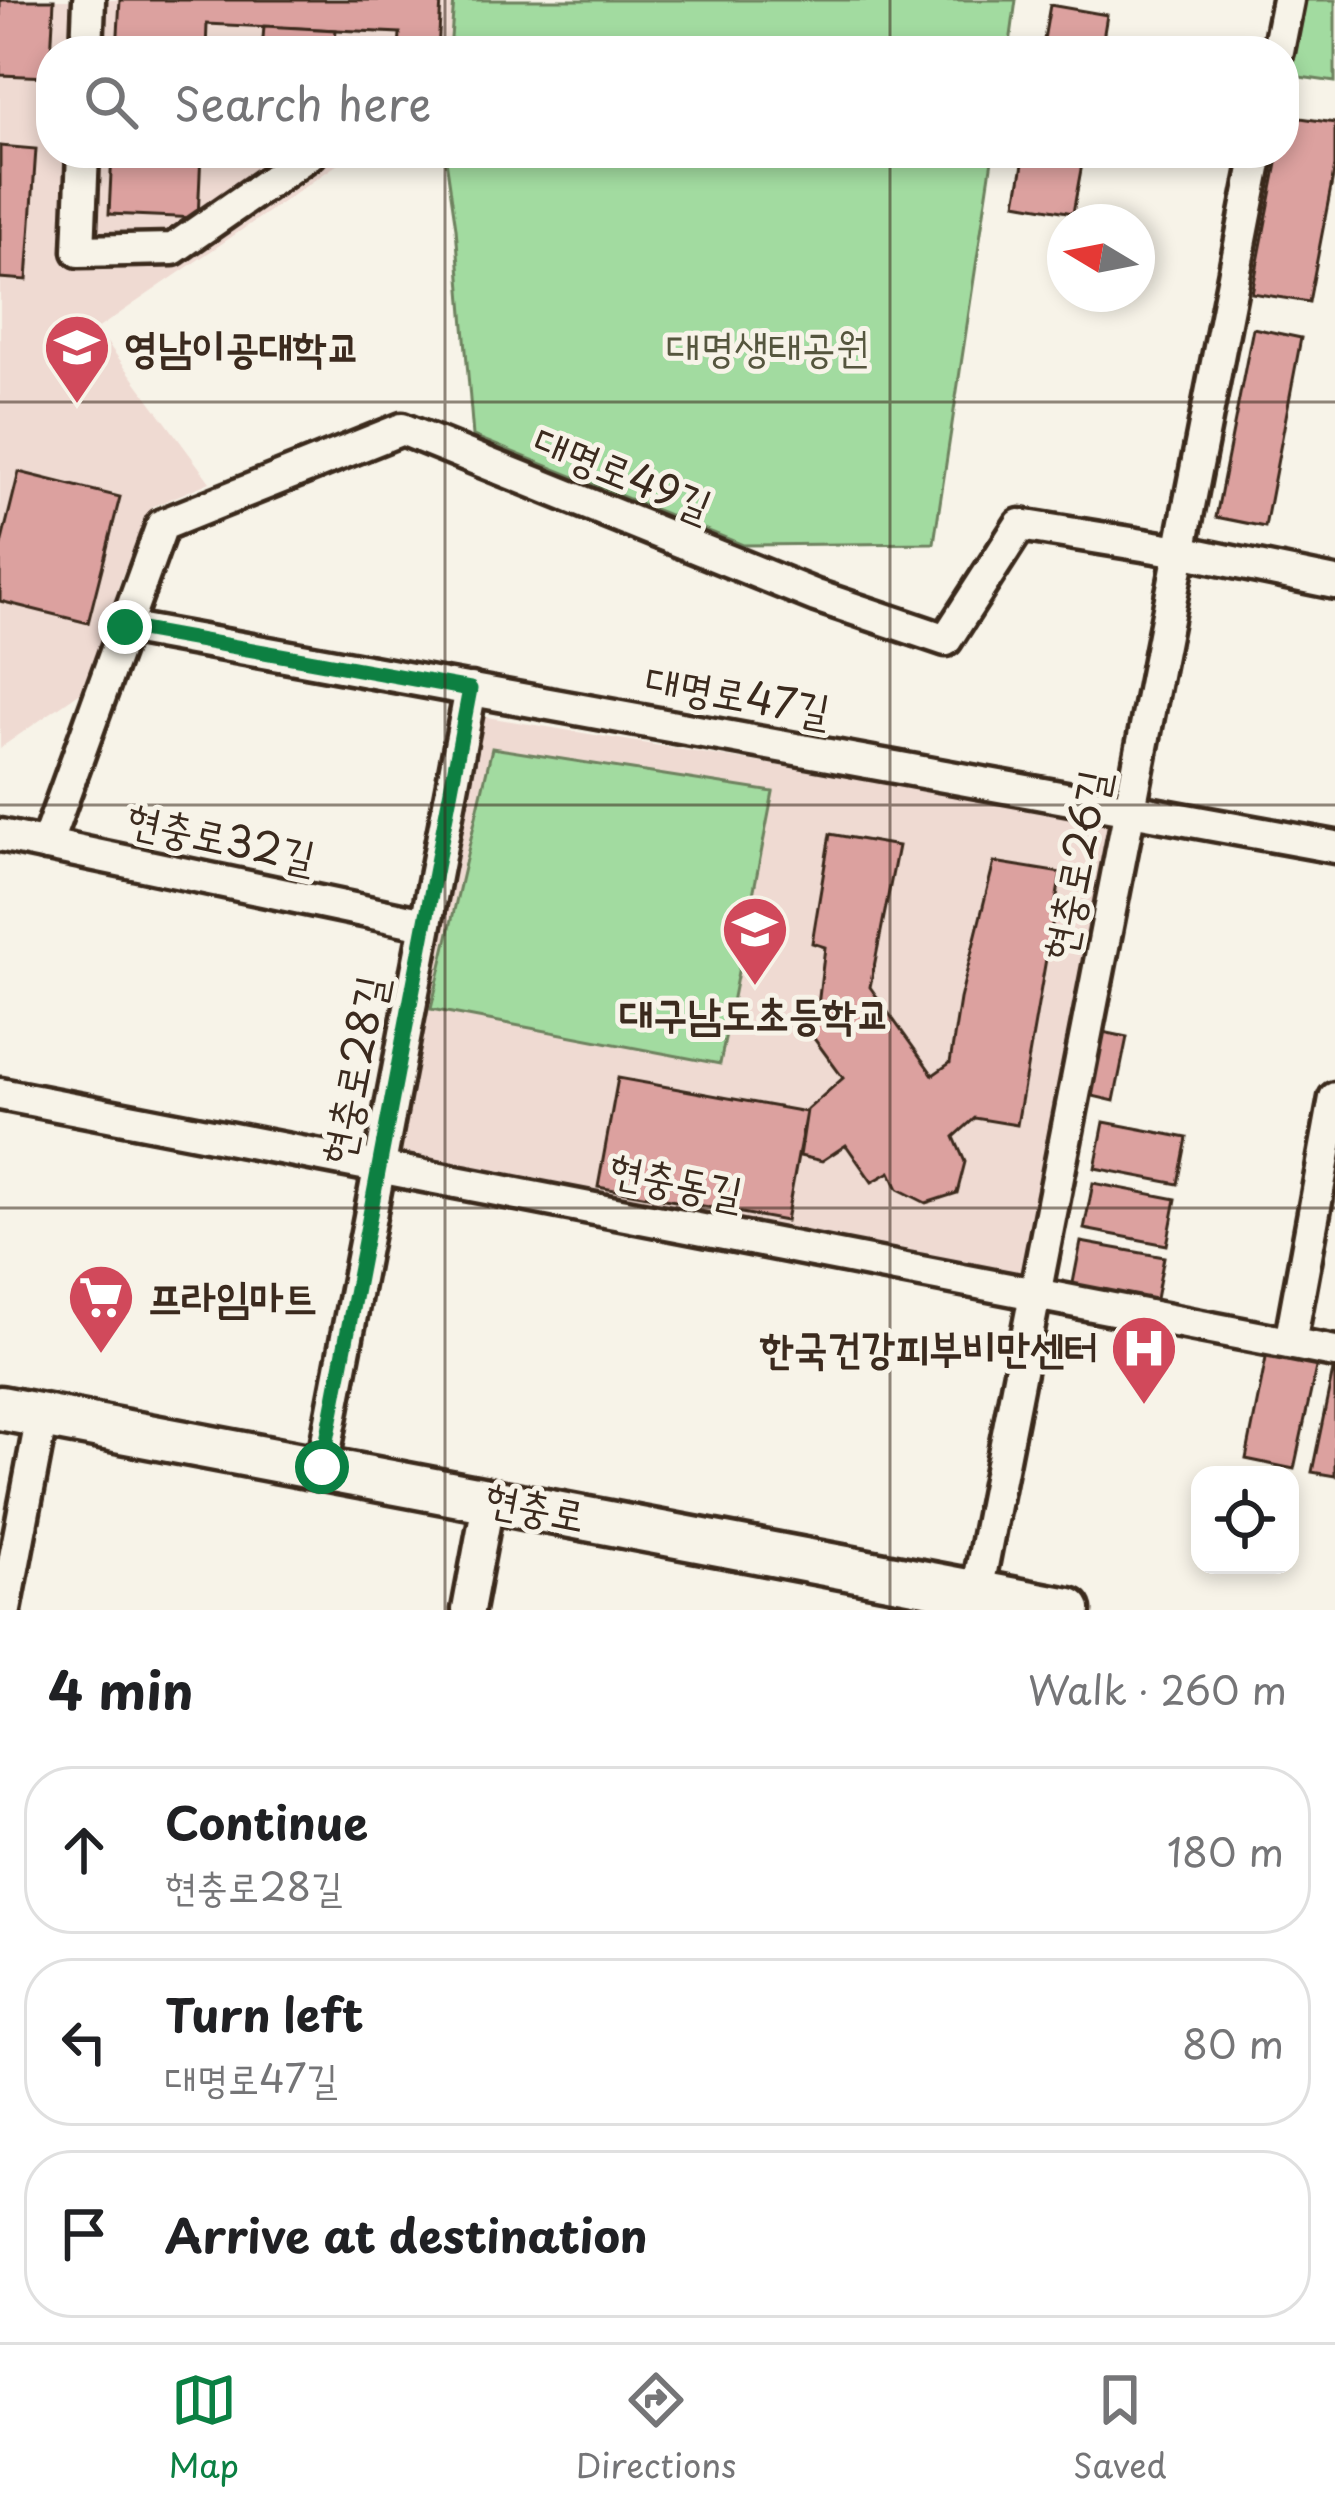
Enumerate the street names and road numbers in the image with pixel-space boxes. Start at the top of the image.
street label: 대명로49길 [526,406,722,535]
street label: 대명로47길 [641,645,836,740]
street label: 현충로26길 [1024,764,1123,965]
street label: 현충로32길 [121,785,322,886]
street label: 현충로28길 [302,970,401,1169]
street label: 현충동길 [604,1135,749,1222]
street label: 현충로 [480,1464,591,1545]

